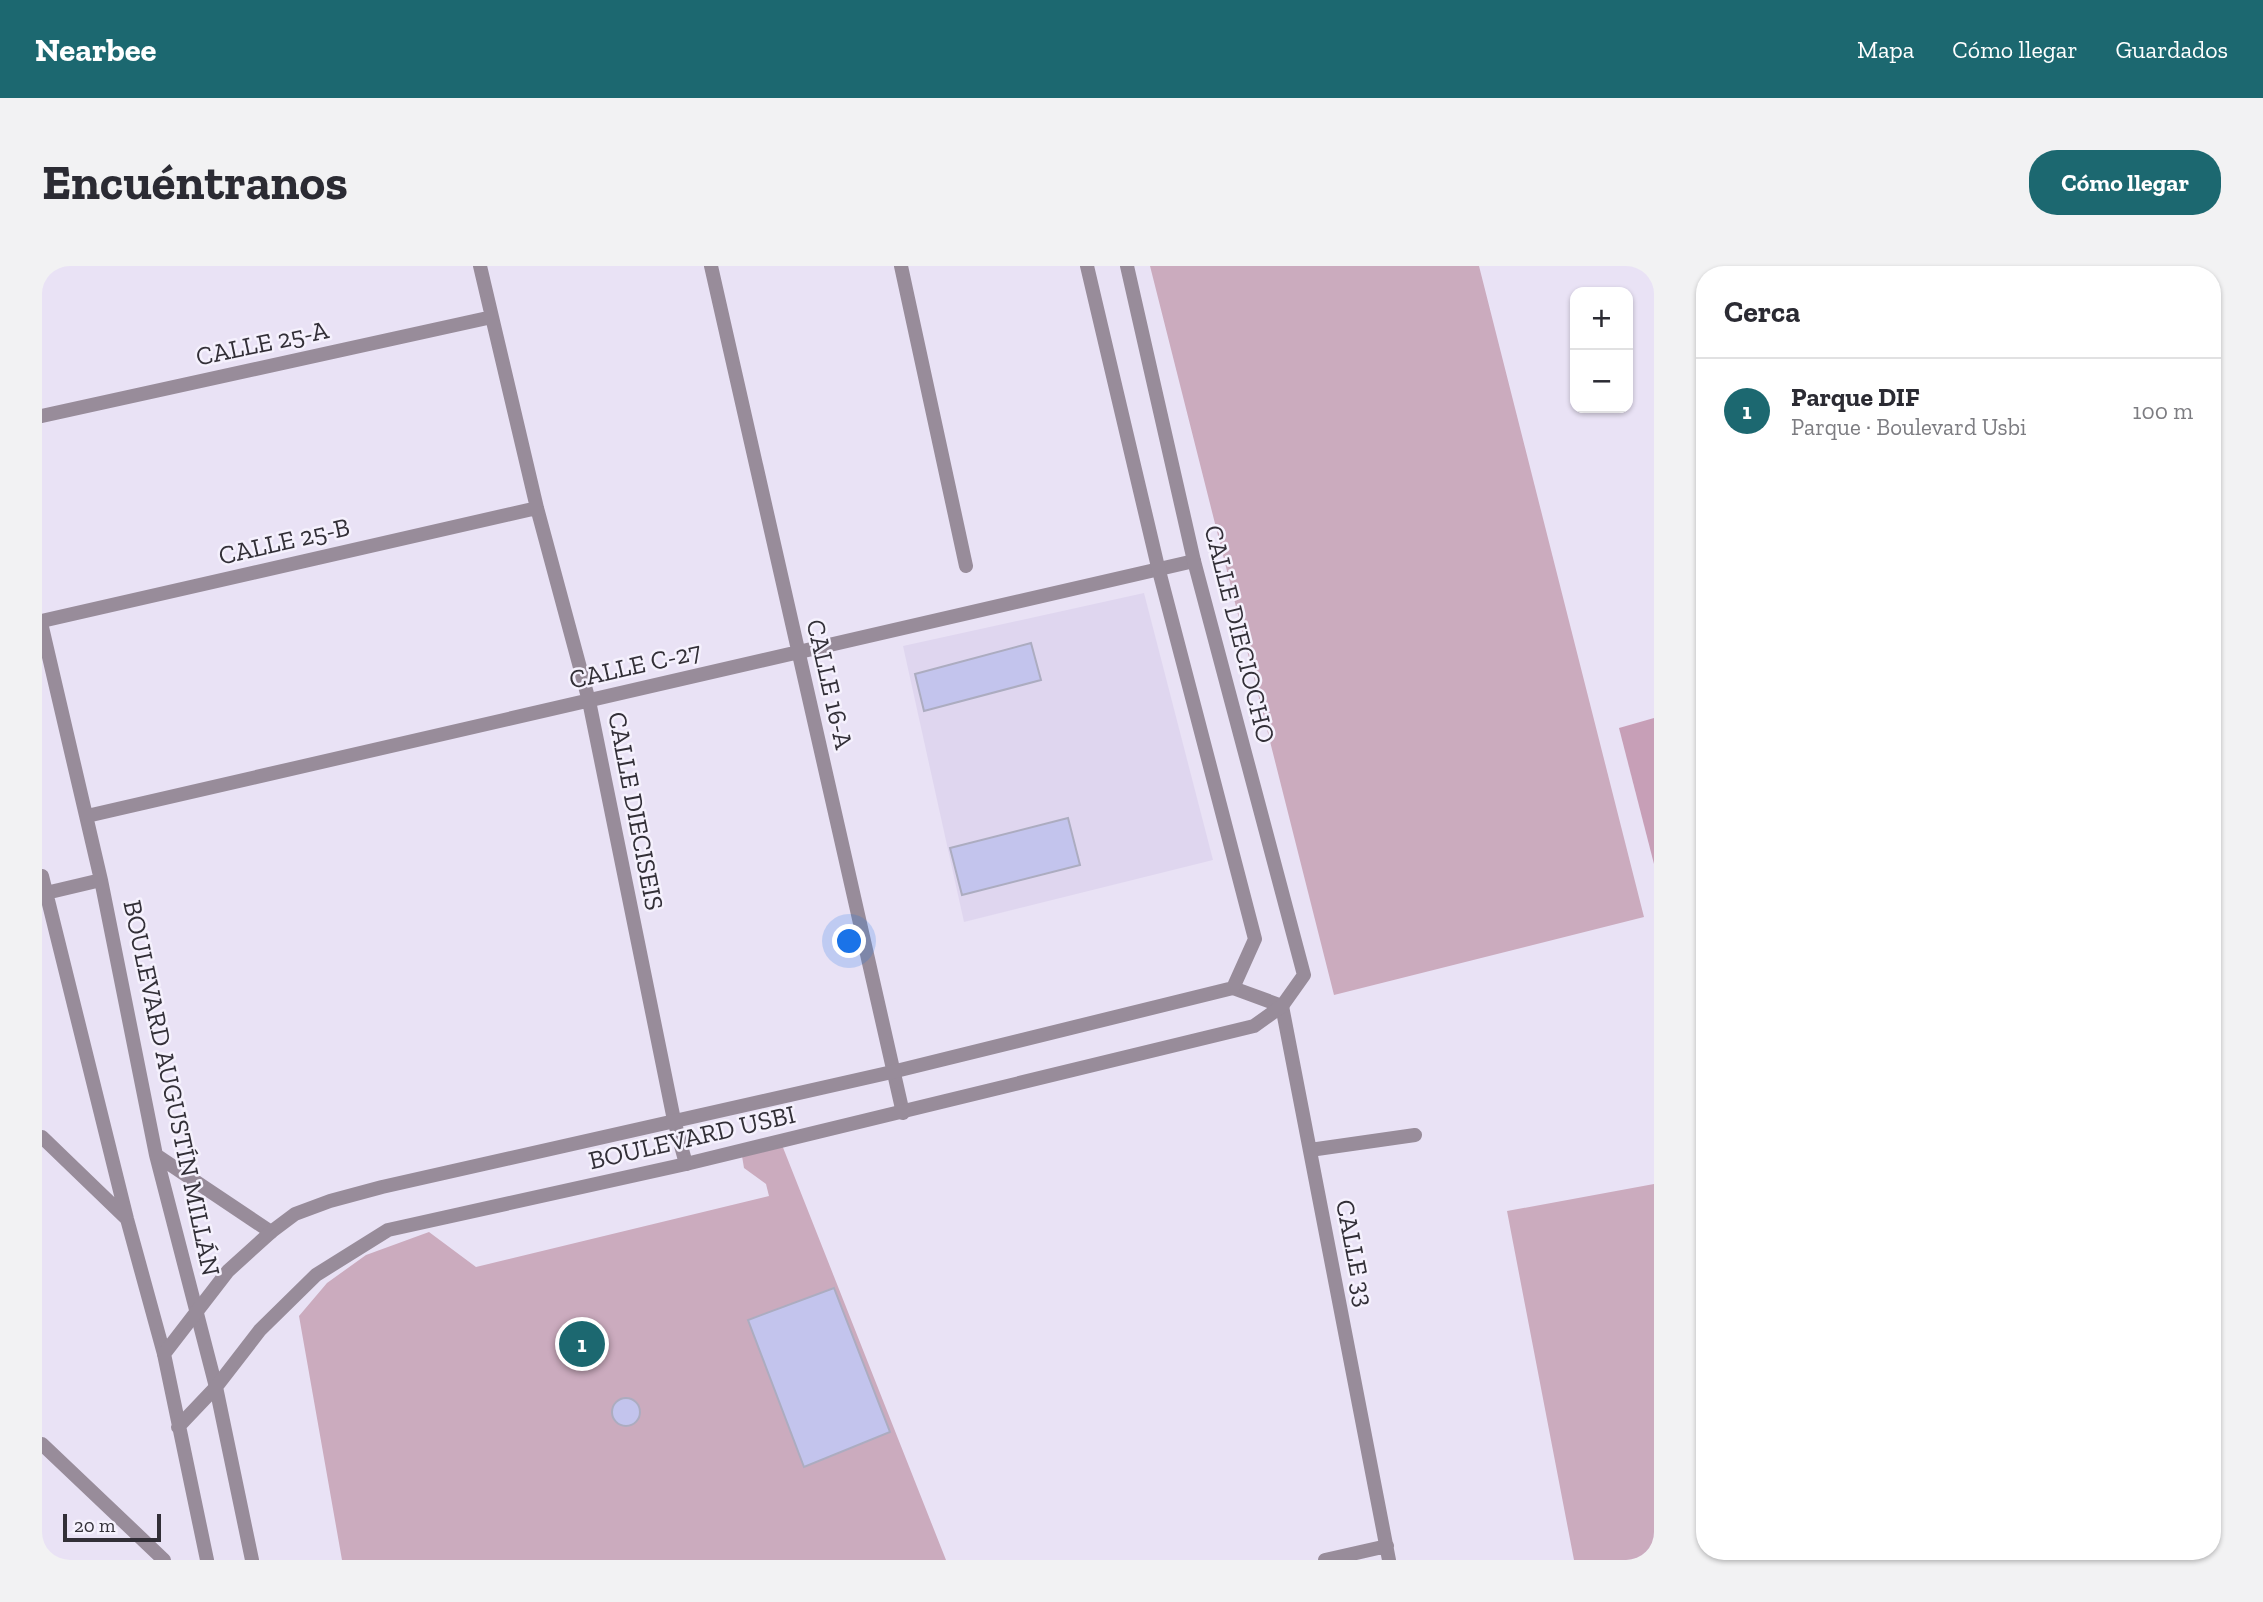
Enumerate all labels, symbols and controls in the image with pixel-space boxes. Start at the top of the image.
text: Nearbee [35,30,157,69]
text: Mapa [1857,35,1914,64]
text: Cómo llegar [1952,35,2078,64]
text: Guardados [2116,35,2228,64]
button: Cómo llegar [2029,150,2221,215]
text: Encuéntranos [42,153,348,212]
map controls [1570,287,1633,413]
button: + [1570,287,1633,350]
text: Cerca [1724,294,1800,330]
street label: CALLE 25-A [193,313,332,373]
button: − [1570,350,1633,413]
text: Parque DIF [1791,381,1920,413]
text: 1 [1742,397,1752,425]
text: 100 m [2133,397,2193,425]
text: Parque · Boulevard Usbi [1791,413,2026,441]
street label: CALLE 25-B [215,510,353,572]
street label: CALLE DIECIOCHO [1197,522,1283,746]
street label: CALLE 16-A [800,616,861,753]
street label: CALLE C-27 [566,634,704,696]
street label: CALLE DIECISEIS [601,709,671,913]
street label: BOULEVARD AUGUSTÍN MILLÁN [116,897,228,1279]
your location [832,924,866,958]
street label: BOULEVARD USBI [585,1098,799,1176]
street label: CALLE 33 [1329,1197,1381,1309]
pin: 1 [559,1318,605,1370]
scale bar [63,1511,161,1543]
text: 20 m [74,1514,115,1537]

